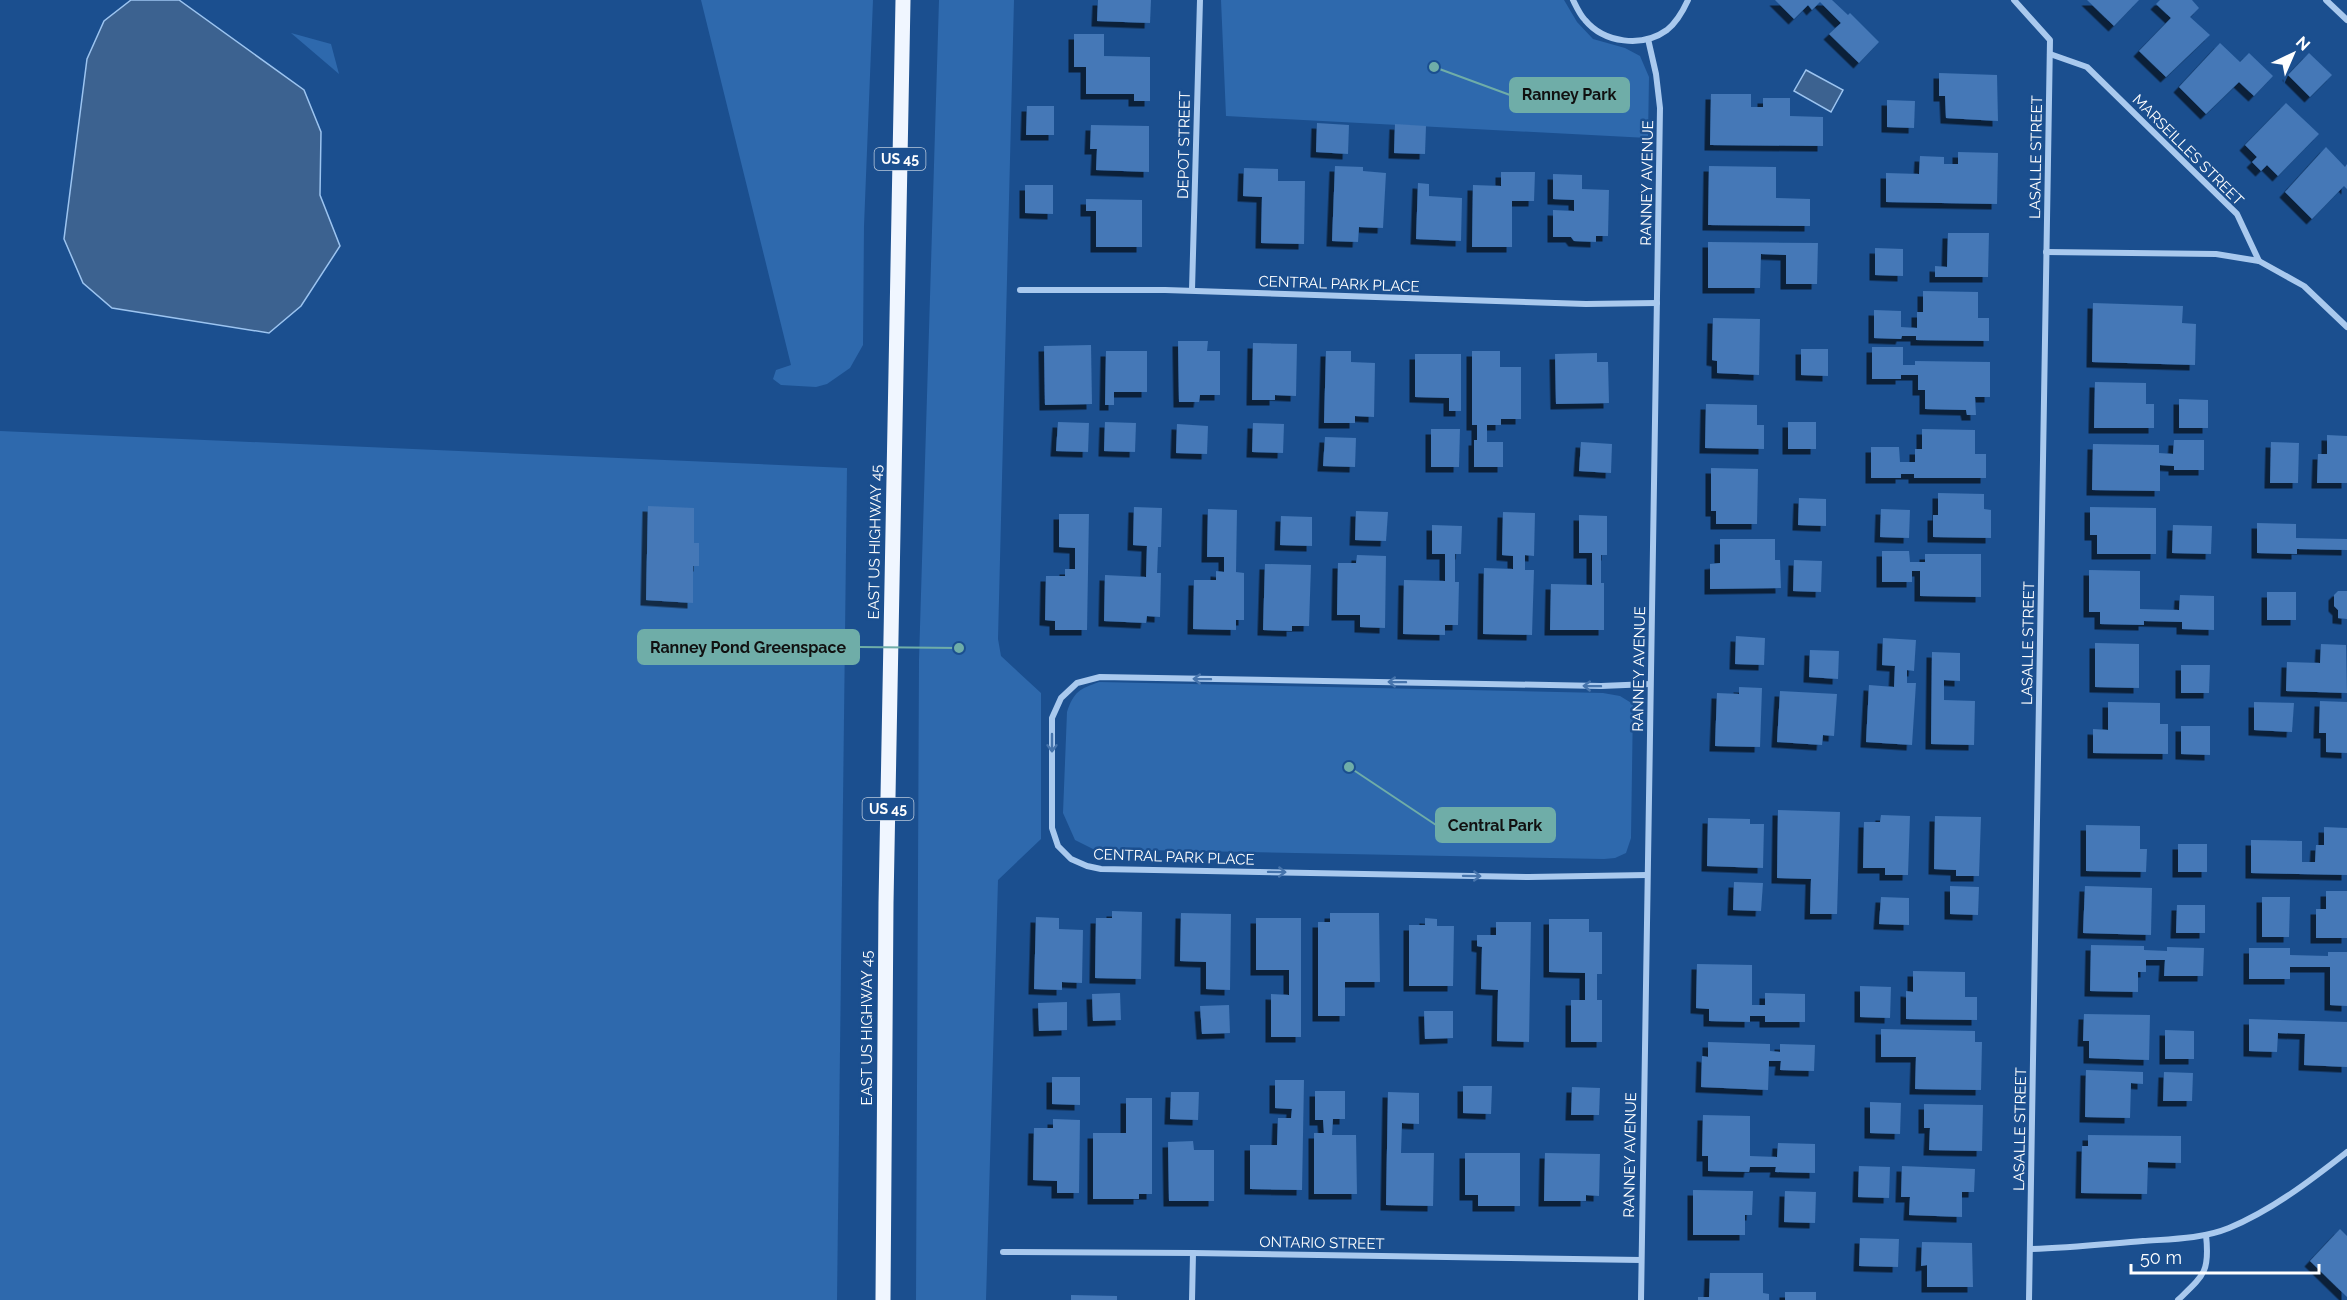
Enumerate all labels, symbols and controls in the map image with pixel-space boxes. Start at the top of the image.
north arrow [2263,24,2323,84]
text: N [2292,32,2314,55]
callout: Ranney Park [1510,78,1629,112]
text: Ranney Park [1522,85,1616,104]
street label: DEPOT STREET [1174,91,1194,199]
street label: MARSEILLES STREET [2129,91,2247,209]
street label: LASALLE STREET [2026,95,2046,219]
street label: RANNEY AVENUE [1637,120,1657,246]
road number: US 45 [874,148,926,170]
street label: CENTRAL PARK PLACE [1258,272,1420,296]
street label: EAST US HIGHWAY 45 [865,464,885,620]
street label: LASALLE STREET [2018,581,2038,705]
street label: RANNEY AVENUE [1629,606,1649,732]
callout: Ranney Pond Greenspace [638,630,859,664]
text: Ranney Pond Greenspace [650,638,846,657]
one-way arrow [1192,673,1212,685]
one-way arrow [1387,677,1407,688]
one-way arrow [1582,680,1602,692]
one-way arrow [1046,733,1058,753]
road number: US 45 [862,798,914,820]
callout: Central Park [1436,808,1555,842]
text: Central Park [1448,816,1542,835]
street label: CENTRAL PARK PLACE [1093,845,1255,869]
one-way arrow [1267,867,1286,878]
one-way arrow [1461,870,1481,882]
street label: EAST US HIGHWAY 45 [858,951,876,1105]
street label: LASALLE STREET [2010,1067,2030,1191]
street label: RANNEY AVENUE [1620,1092,1640,1218]
street label: ONTARIO STREET [1259,1233,1385,1253]
scale bar [2131,1237,2318,1275]
text: 50 m [2140,1247,2182,1268]

